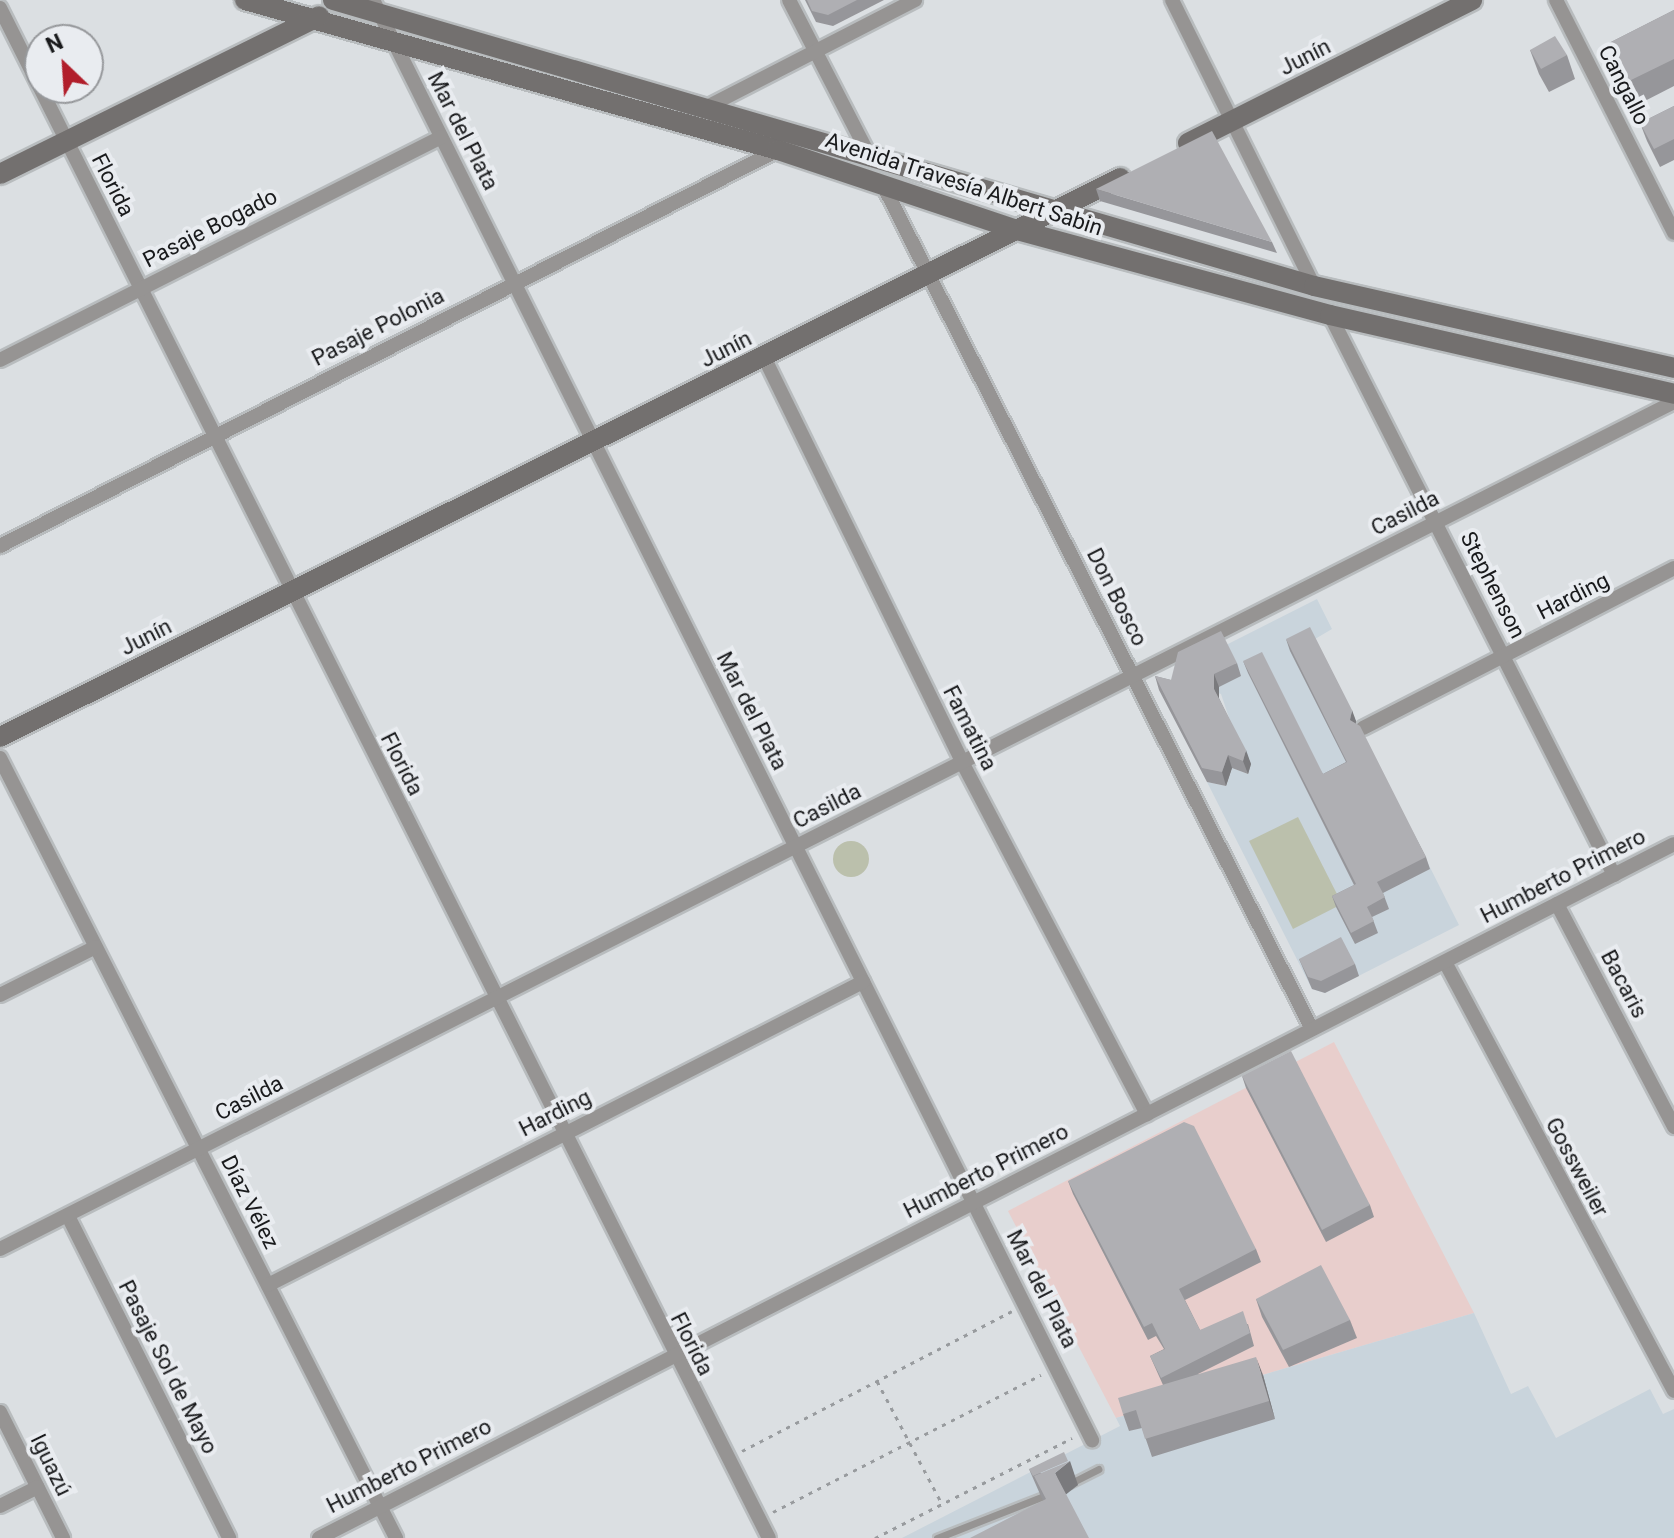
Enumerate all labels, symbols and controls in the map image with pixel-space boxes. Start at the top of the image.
north arrow [24,24,104,104]
text: N [42,29,67,58]
street label: Junín [1275,33,1335,81]
street label: Cangallo [1593,41,1655,129]
street label: Mar del Plata [422,67,504,195]
street label: Avenida Travesía Albert Sabin [822,127,1106,241]
street label: Florida [86,149,140,221]
street label: Pasaje Bogado [139,183,281,273]
street label: Pasaje Polonia [307,282,449,372]
street label: Junín [696,325,756,373]
street label: Casilda [1367,485,1443,541]
street label: Stephenson [1455,527,1531,643]
street label: Don Bosco [1081,544,1153,650]
street label: Harding [1533,567,1613,625]
street label: Junín [116,613,176,661]
street label: Mar del Plata [711,647,793,775]
street label: Famatina [937,681,1003,775]
street label: Florida [375,728,429,800]
street label: Casilda [789,778,865,834]
street label: Humberto Primero [1476,823,1650,929]
street label: Bacaris [1595,945,1653,1023]
street label: Casilda [211,1070,287,1126]
street label: Harding [515,1084,595,1142]
street label: Gossweiler [1540,1113,1614,1221]
street label: Humberto Primero [899,1118,1073,1224]
street label: Díaz Vélez [215,1151,285,1253]
street label: Mar del Plata [1001,1225,1083,1353]
street label: Pasaje Sol de Mayo [113,1276,223,1458]
street label: Florida [665,1308,719,1380]
street label: Humberto Primero [322,1413,496,1519]
street label: Iguazú [25,1430,77,1500]

